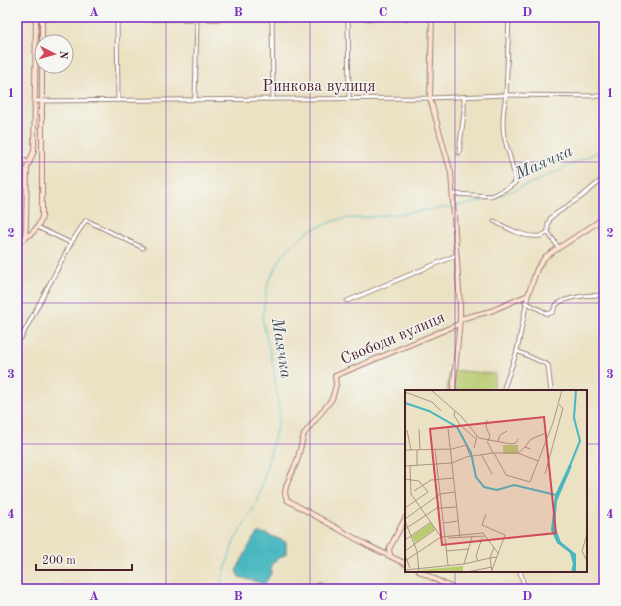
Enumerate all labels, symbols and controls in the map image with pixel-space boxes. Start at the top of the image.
text: A [89,6,99,19]
text: B [233,6,243,19]
text: C [379,6,387,19]
text: D [522,6,532,19]
north arrow [34,34,74,74]
text: N [56,50,68,60]
street label: Ринкова вулиця [262,79,376,95]
text: 1 [7,87,15,100]
text: 1 [606,87,614,100]
water label: Маячка [512,143,575,184]
text: 2 [7,227,15,240]
text: 2 [606,227,614,240]
street label: Свободи вулиця [338,310,448,368]
water label: Маячка [268,315,294,380]
text: 3 [7,368,15,381]
text: 3 [606,368,614,381]
inset map [405,390,587,572]
text: 4 [7,508,15,521]
text: 4 [606,508,614,521]
scale bar [36,546,132,572]
text: 200 m [42,555,76,567]
text: A [89,590,99,603]
text: B [233,590,243,603]
text: C [379,590,387,603]
text: D [522,590,532,603]

